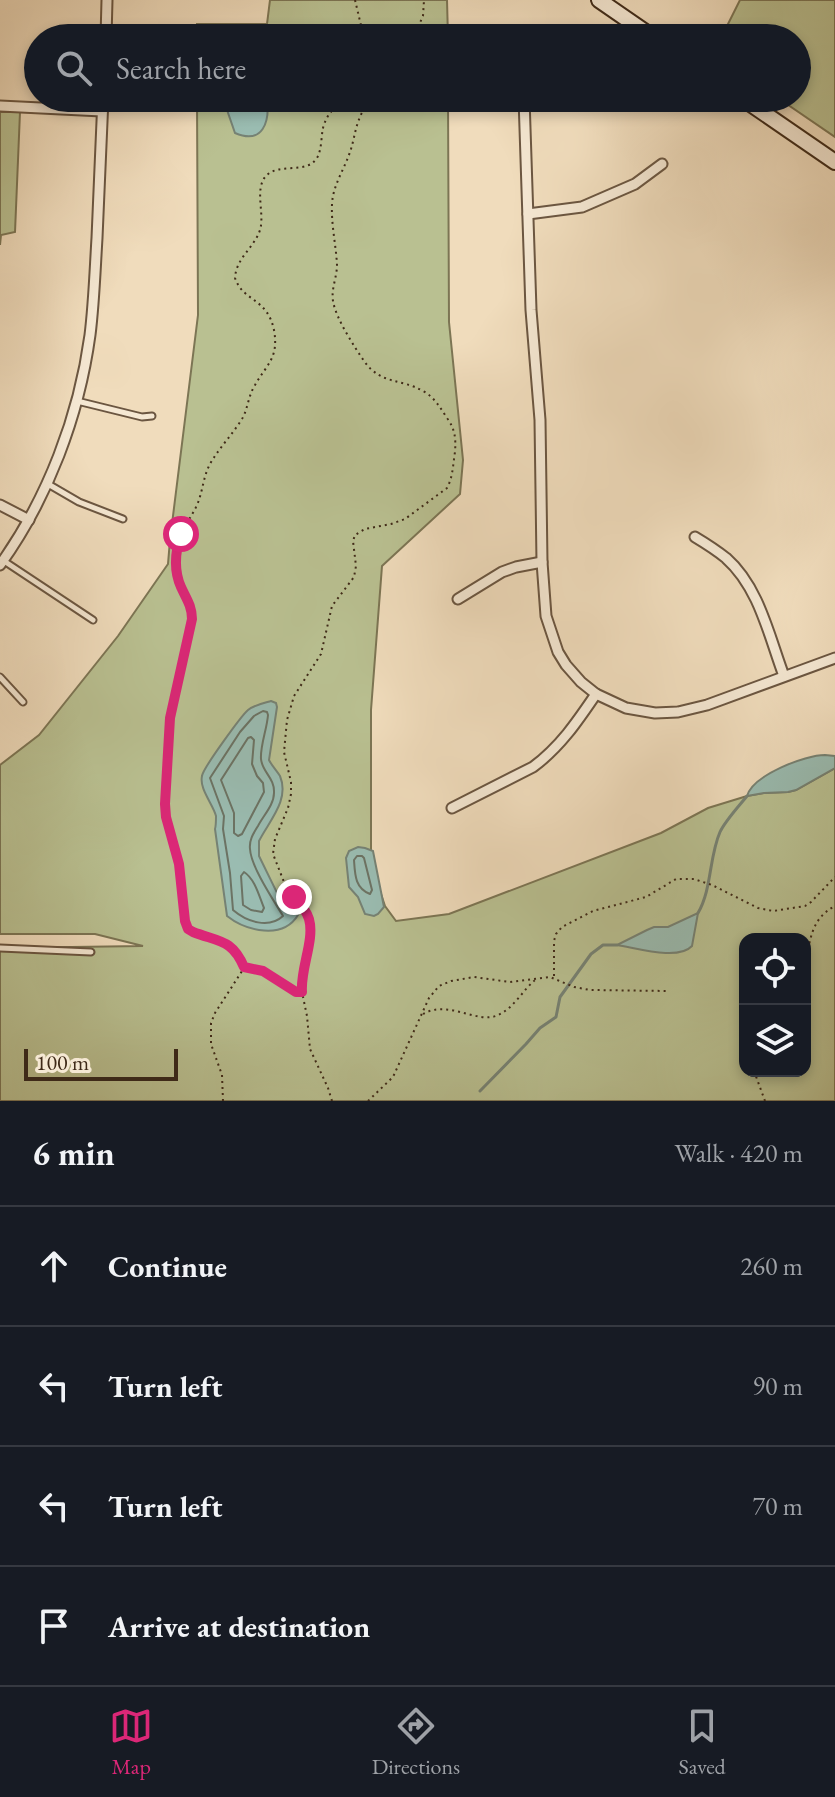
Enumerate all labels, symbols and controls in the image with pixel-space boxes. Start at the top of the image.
search box [24,24,811,112]
icon: search [52,46,96,90]
text: Search here [116,49,246,88]
route start [163,516,199,552]
route end [276,879,312,915]
map controls [739,933,811,1077]
button: locate [739,933,811,1005]
button: layers [739,1005,811,1077]
scale bar [24,1045,178,1081]
text: 100 m [36,1048,89,1077]
text: 6 min [32,1131,115,1175]
text: Walk · 420 m [675,1136,803,1170]
icon: ahead [32,1244,76,1288]
text: Continue [108,1247,227,1286]
text: 260 m [740,1249,803,1283]
icon: left [32,1364,76,1408]
text: Turn left [108,1367,222,1406]
text: 90 m [753,1369,803,1403]
icon: left [32,1484,76,1528]
text: Turn left [108,1487,222,1526]
text: 70 m [753,1489,803,1523]
icon: arrive [32,1604,76,1648]
text: Arrive at destination [108,1607,370,1646]
tab: Map [109,1704,153,1781]
tab: Directions [372,1704,460,1781]
tab: Saved [679,1704,726,1781]

